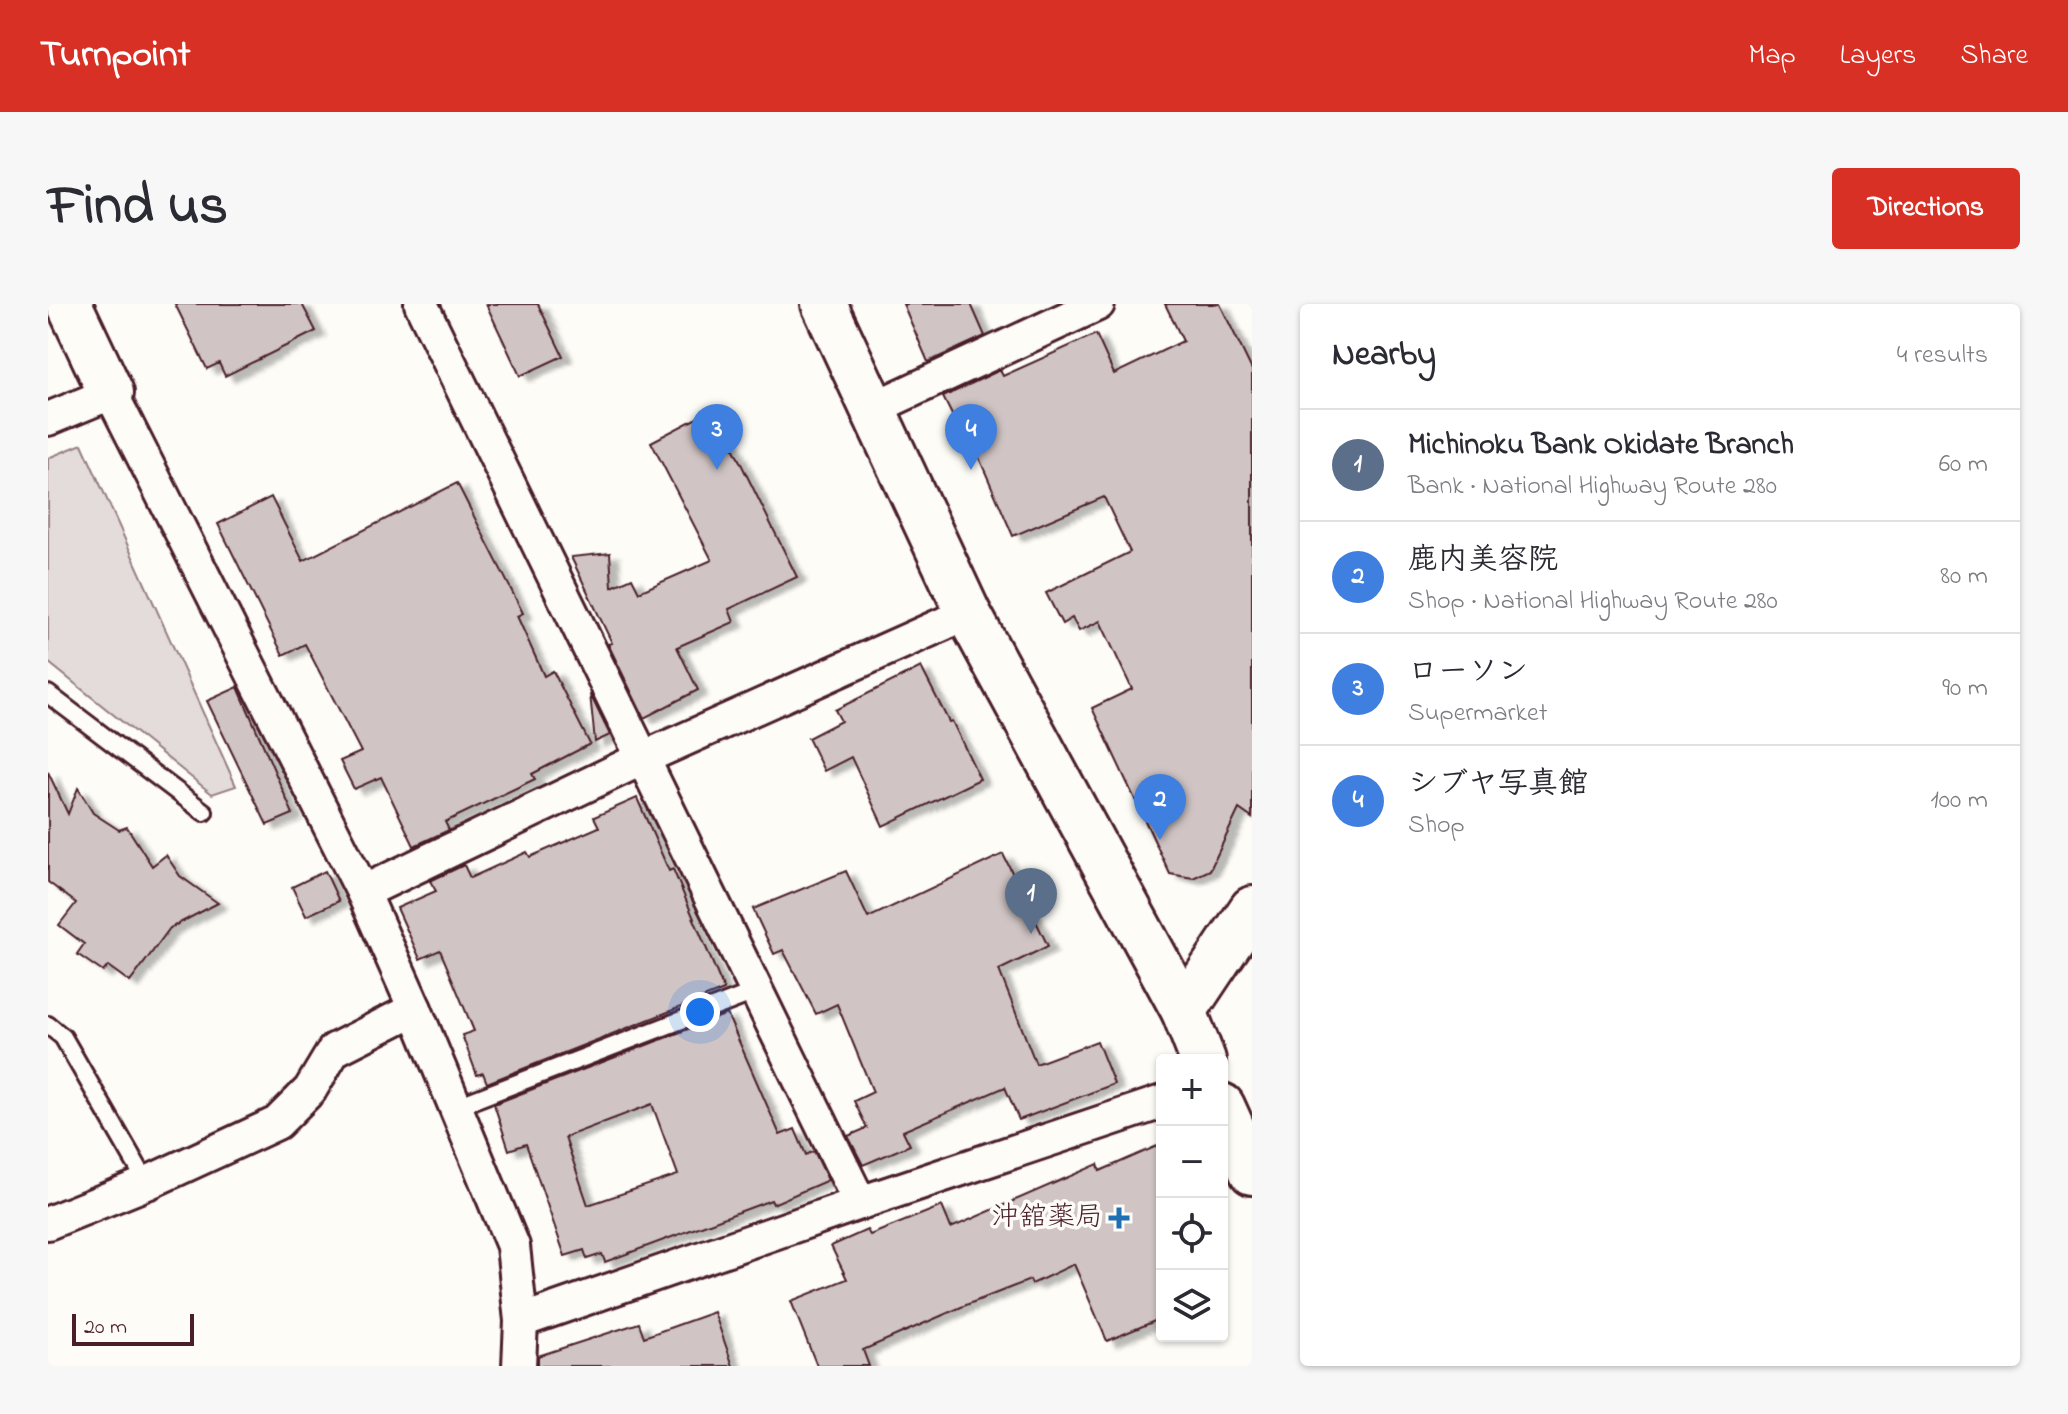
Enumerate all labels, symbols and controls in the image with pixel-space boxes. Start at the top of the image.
text: Turnpoint [40,28,190,84]
text: Map [1748,36,1796,77]
text: Layers [1840,36,1916,77]
text: Share [1960,36,2028,77]
text: Find us [48,168,228,249]
button: Directions [1832,168,2020,249]
text: Nearby [1332,331,1436,381]
text: 4 results [1897,337,1988,375]
pin: 3 [691,404,743,470]
pin: 4 [945,404,997,470]
text: Michinoku Bank Okidate Branch [1408,424,1794,468]
text: 1 [1354,446,1362,484]
text: 60 m [1939,446,1988,484]
text: Bank · National Highway Route 280 [1408,468,1777,506]
text: 鹿内美容院 [1408,539,1558,583]
text: 2 [1352,558,1364,596]
text: 80 m [1940,558,1988,596]
text: Shop · National Highway Route 280 [1408,583,1778,621]
text: ローソン [1408,651,1528,695]
text: 3 [1353,670,1363,708]
text: 90 m [1942,670,1988,708]
text: Supermarket [1408,695,1547,733]
text: シブヤ写真館 [1408,763,1588,807]
pin: 2 [1134,774,1186,840]
text: 4 [1353,782,1363,820]
text: 100 m [1931,782,1988,820]
text: Shop [1408,807,1465,845]
pin: 1 [1005,868,1057,934]
your location [680,992,720,1032]
map controls [1156,1054,1228,1342]
button: + [1156,1054,1228,1126]
button: − [1156,1126,1228,1198]
place label: 沖舘薬局 [991,1198,1103,1239]
button: locate [1156,1198,1228,1270]
marker: 沖舘薬局 [1110,1209,1128,1227]
button: layers [1156,1270,1228,1342]
scale bar [72,1310,194,1346]
text: 20 m [84,1312,127,1344]

